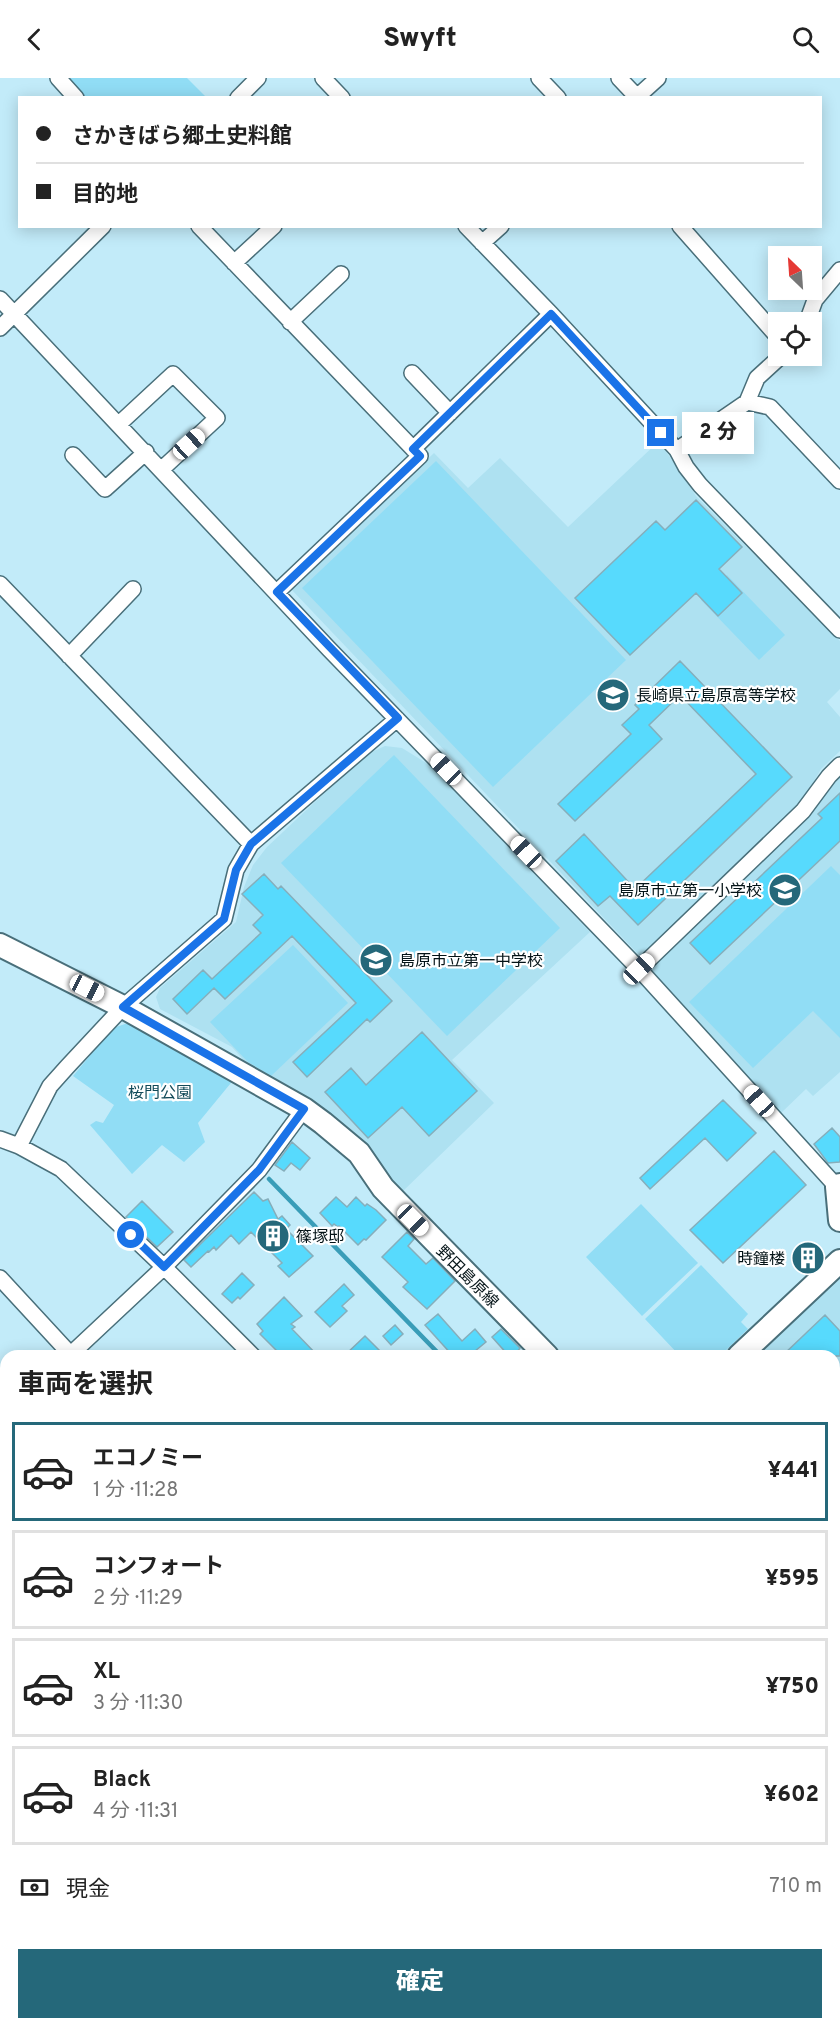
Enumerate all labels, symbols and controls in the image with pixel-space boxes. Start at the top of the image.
text: Swyft [383,22,457,56]
icon: back [18,23,51,56]
icon: search [789,23,822,56]
text: さかきばら郷土史料館 [72,124,292,151]
text: 目的地 [72,182,138,209]
north arrow [768,246,822,300]
map controls [768,246,822,366]
button: locate [768,312,822,366]
callout: 2 分 [682,412,754,454]
route end [647,419,674,446]
text: 2 分 [699,420,737,446]
car [170,425,208,463]
school or university icon: 長崎県立島原高等学校 [595,677,631,713]
place label: 長崎県立島原高等学校 [636,687,796,707]
car [427,750,465,788]
car [507,833,545,871]
school or university icon: 島原市立第一小学校 [767,872,803,908]
place label: 島原市立第一小学校 [618,882,762,902]
school or university icon: 島原市立第一中学校 [358,942,394,978]
car [620,950,658,988]
place label: 島原市立第一中学校 [399,952,543,972]
car [67,972,107,1004]
car [740,1082,778,1120]
park label: 桜門公園 [128,1084,192,1104]
car [394,1201,432,1239]
building icon: 篠塚邸 [255,1218,291,1254]
route start [117,1221,144,1248]
place label: 篠塚邸 [296,1228,344,1248]
building icon: 時鐘楼 [790,1240,826,1276]
street label: 野田島原線 [431,1242,502,1313]
place label: 時鐘楼 [737,1250,785,1270]
text: 車両を選択 [18,1369,153,1403]
icon: car [21,1445,75,1499]
text: エコノミー [93,1446,203,1473]
text: ¥441 [768,1458,819,1485]
text: 1 分 · 11:28 [93,1478,178,1504]
icon: car [21,1553,75,1607]
text: コンフォート [93,1554,224,1581]
text: ¥595 [765,1566,819,1593]
text: 2 分 · 11:29 [93,1586,183,1612]
text: XL [93,1659,120,1686]
icon: car [21,1661,75,1715]
text: ¥750 [766,1674,819,1701]
text: 3 分 · 11:30 [93,1691,183,1717]
text: Black [93,1767,151,1794]
icon: car [21,1769,75,1823]
text: ¥602 [764,1782,819,1809]
text: 4 分 · 11:31 [93,1799,178,1825]
icon: cash [18,1871,51,1904]
text: 710 m [769,1874,822,1900]
text: 現金 [66,1877,110,1904]
button: 確定 [18,1949,822,2018]

